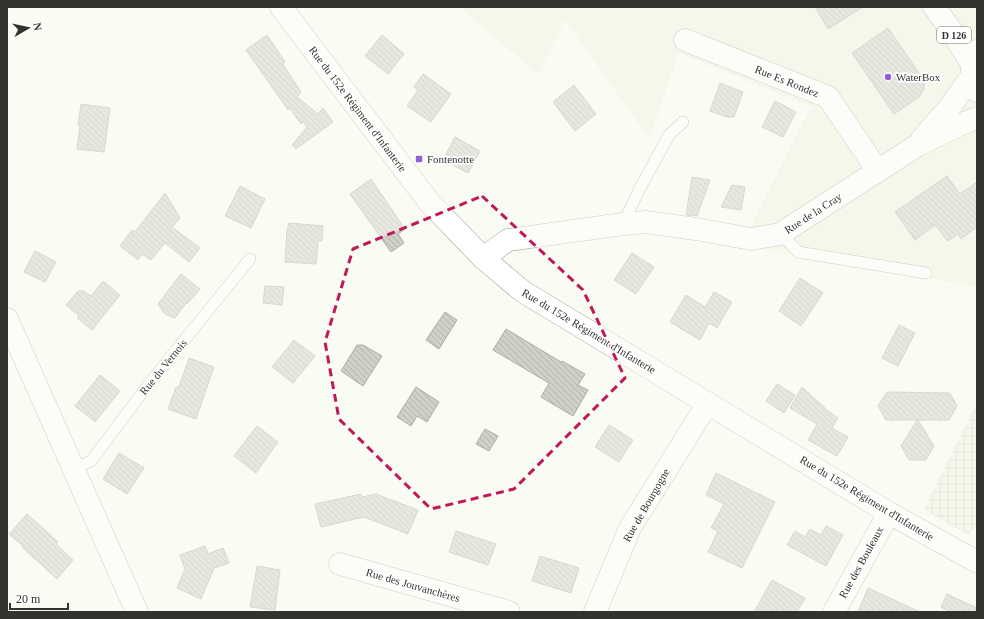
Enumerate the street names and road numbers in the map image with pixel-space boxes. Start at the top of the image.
road number: D 126 [937,27,971,43]
street label: Rue du 152e Régiment d'Infanterie [307,44,409,174]
street label: Rue Es Rondez [753,63,821,99]
street label: Rue de la Cray [782,190,844,236]
street label: Rue du 152e Régiment d'Infanterie [520,286,658,376]
street label: Rue du Vernois [137,337,189,397]
street label: Rue du 152e Régiment d'Infanterie [798,453,936,543]
street label: Rue de Bourgogne [620,466,672,544]
street label: Rue des Bouleaux [836,524,886,600]
street label: Rue des Jouvanchères [365,566,461,604]

